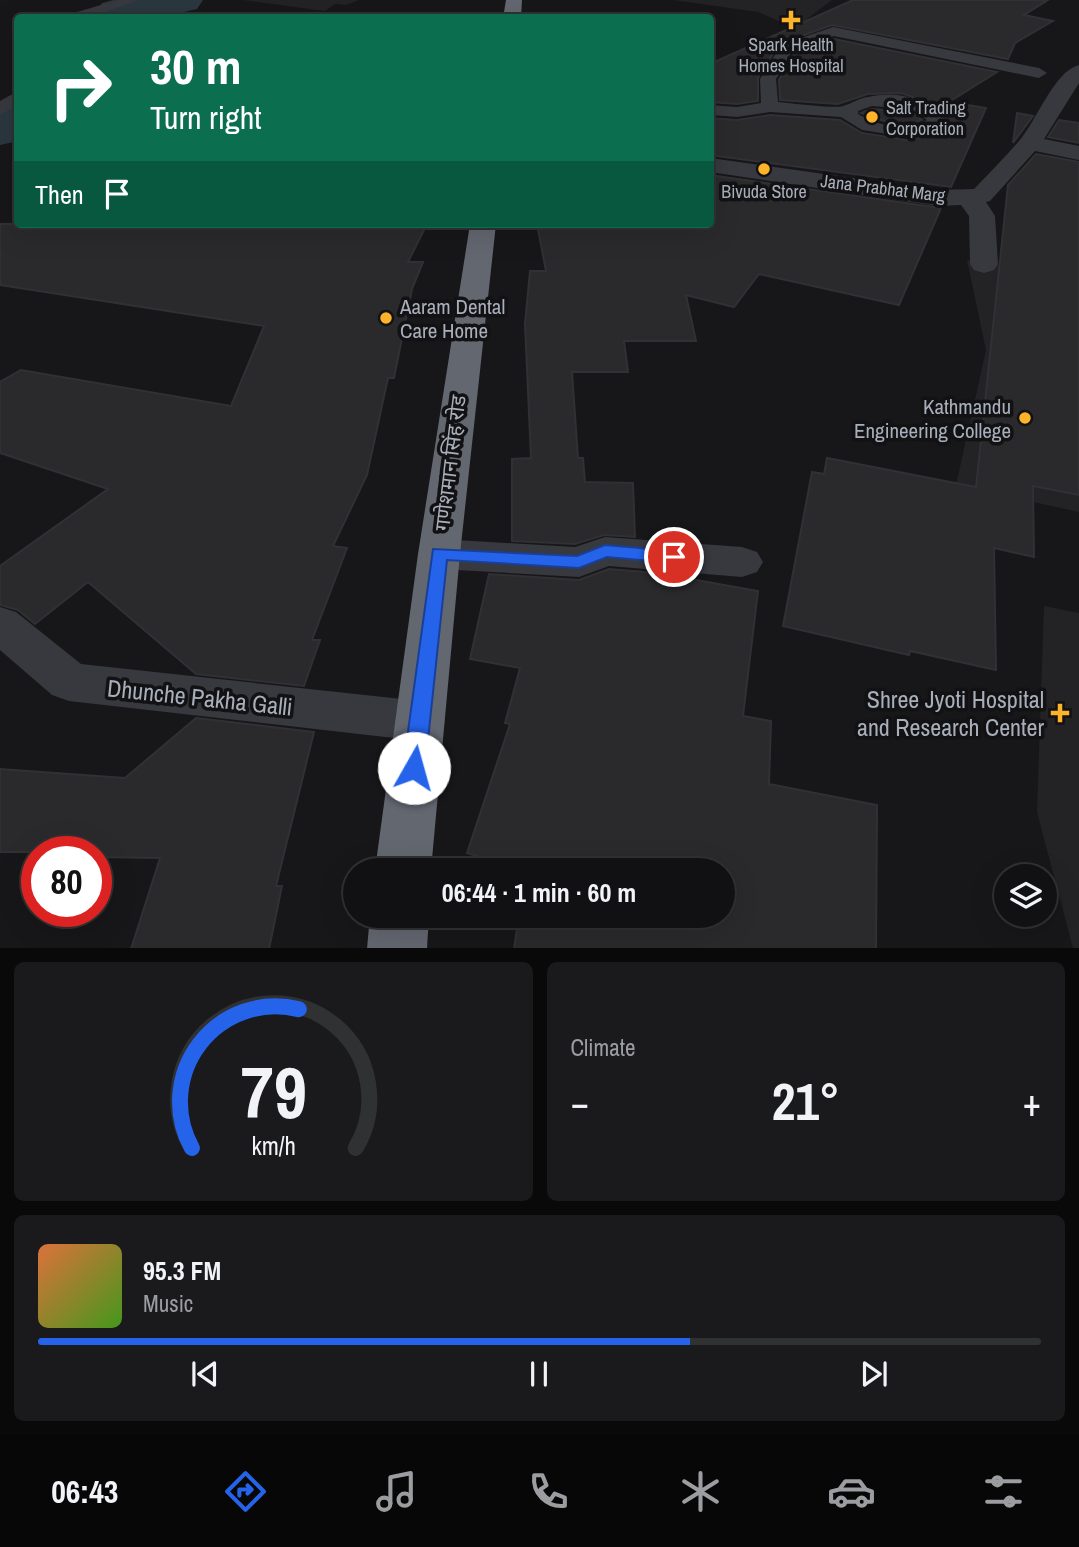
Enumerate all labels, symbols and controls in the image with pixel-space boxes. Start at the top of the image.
marker: Spark Health Homes Hospital [781,10,801,30]
place label: Spark Health Homes Hospital [739,32,844,78]
text: 30 m [150,33,242,99]
icon: right [35,42,126,133]
place label: Salt Trading Corporation [886,95,966,141]
text: Turn right [150,96,262,139]
marker: Salt Trading Corporation [864,109,880,125]
marker: Bivuda Store [756,161,772,177]
street label: Jana Prabhat Marg [819,168,948,208]
icon: arrive [98,175,136,213]
text: Then [35,177,84,212]
place label: Bivuda Store [721,179,807,204]
place label: Aaram Dental Care Home [399,292,505,345]
marker: Aaram Dental Care Home [378,310,394,326]
place label: Kathmandu Engineering College [854,392,1011,445]
street label: गणेशमान सिंह रोड [427,393,473,533]
marker: Kathmandu Engineering College [1017,410,1033,426]
pin [644,527,704,587]
icon: arrive [655,538,693,576]
street label: Dhunche Pakha Galli [106,671,294,723]
place label: Shree Jyoti Hospital and Research Center [857,683,1044,743]
marker: Shree Jyoti Hospital and Research Center [1050,703,1070,723]
position arrow [377,731,451,805]
speed limit sign: 80 [21,836,112,927]
map controls [994,864,1057,927]
button: layers [994,864,1057,927]
text: 06:44 · 1 min · 60 m [442,875,636,910]
text: Climate [571,1032,635,1063]
text: 79 [240,1043,306,1141]
text: 21° [772,1066,840,1136]
text: − [571,1077,589,1128]
text: + [1023,1077,1041,1128]
text: km/h [251,1128,295,1162]
text: 95.3 FM [143,1253,221,1288]
text: Music [143,1288,193,1319]
icon: previous [186,1355,224,1393]
icon: pause [520,1355,558,1393]
icon: next [855,1355,893,1393]
icon: directions [221,1467,270,1516]
icon: music [372,1467,421,1516]
icon: phone [524,1467,573,1516]
icon: climate [676,1467,725,1516]
icon: car [827,1467,876,1516]
icon: filters [979,1467,1028,1516]
text: 06:43 [51,1470,118,1513]

